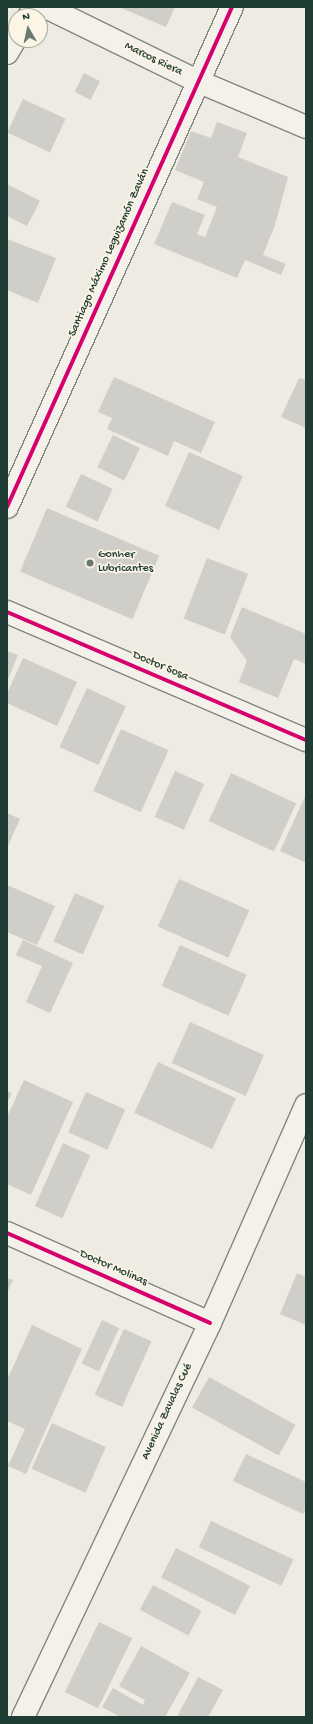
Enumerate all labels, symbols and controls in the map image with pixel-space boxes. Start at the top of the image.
north arrow [8,8,48,48]
text: N [22,11,31,24]
street label: Marcos Riera [122,40,184,80]
street label: Santiago Máximo Leguizamón Zaván [66,167,154,339]
place label: Gonher Lubricantes [98,549,153,577]
marker: Gonher Lubricantes [85,558,95,568]
street label: Doctor Sosa [130,649,190,685]
street label: Doctor Molinas [77,1248,149,1290]
street label: Avenida Zavalas Cué [139,1362,197,1462]

